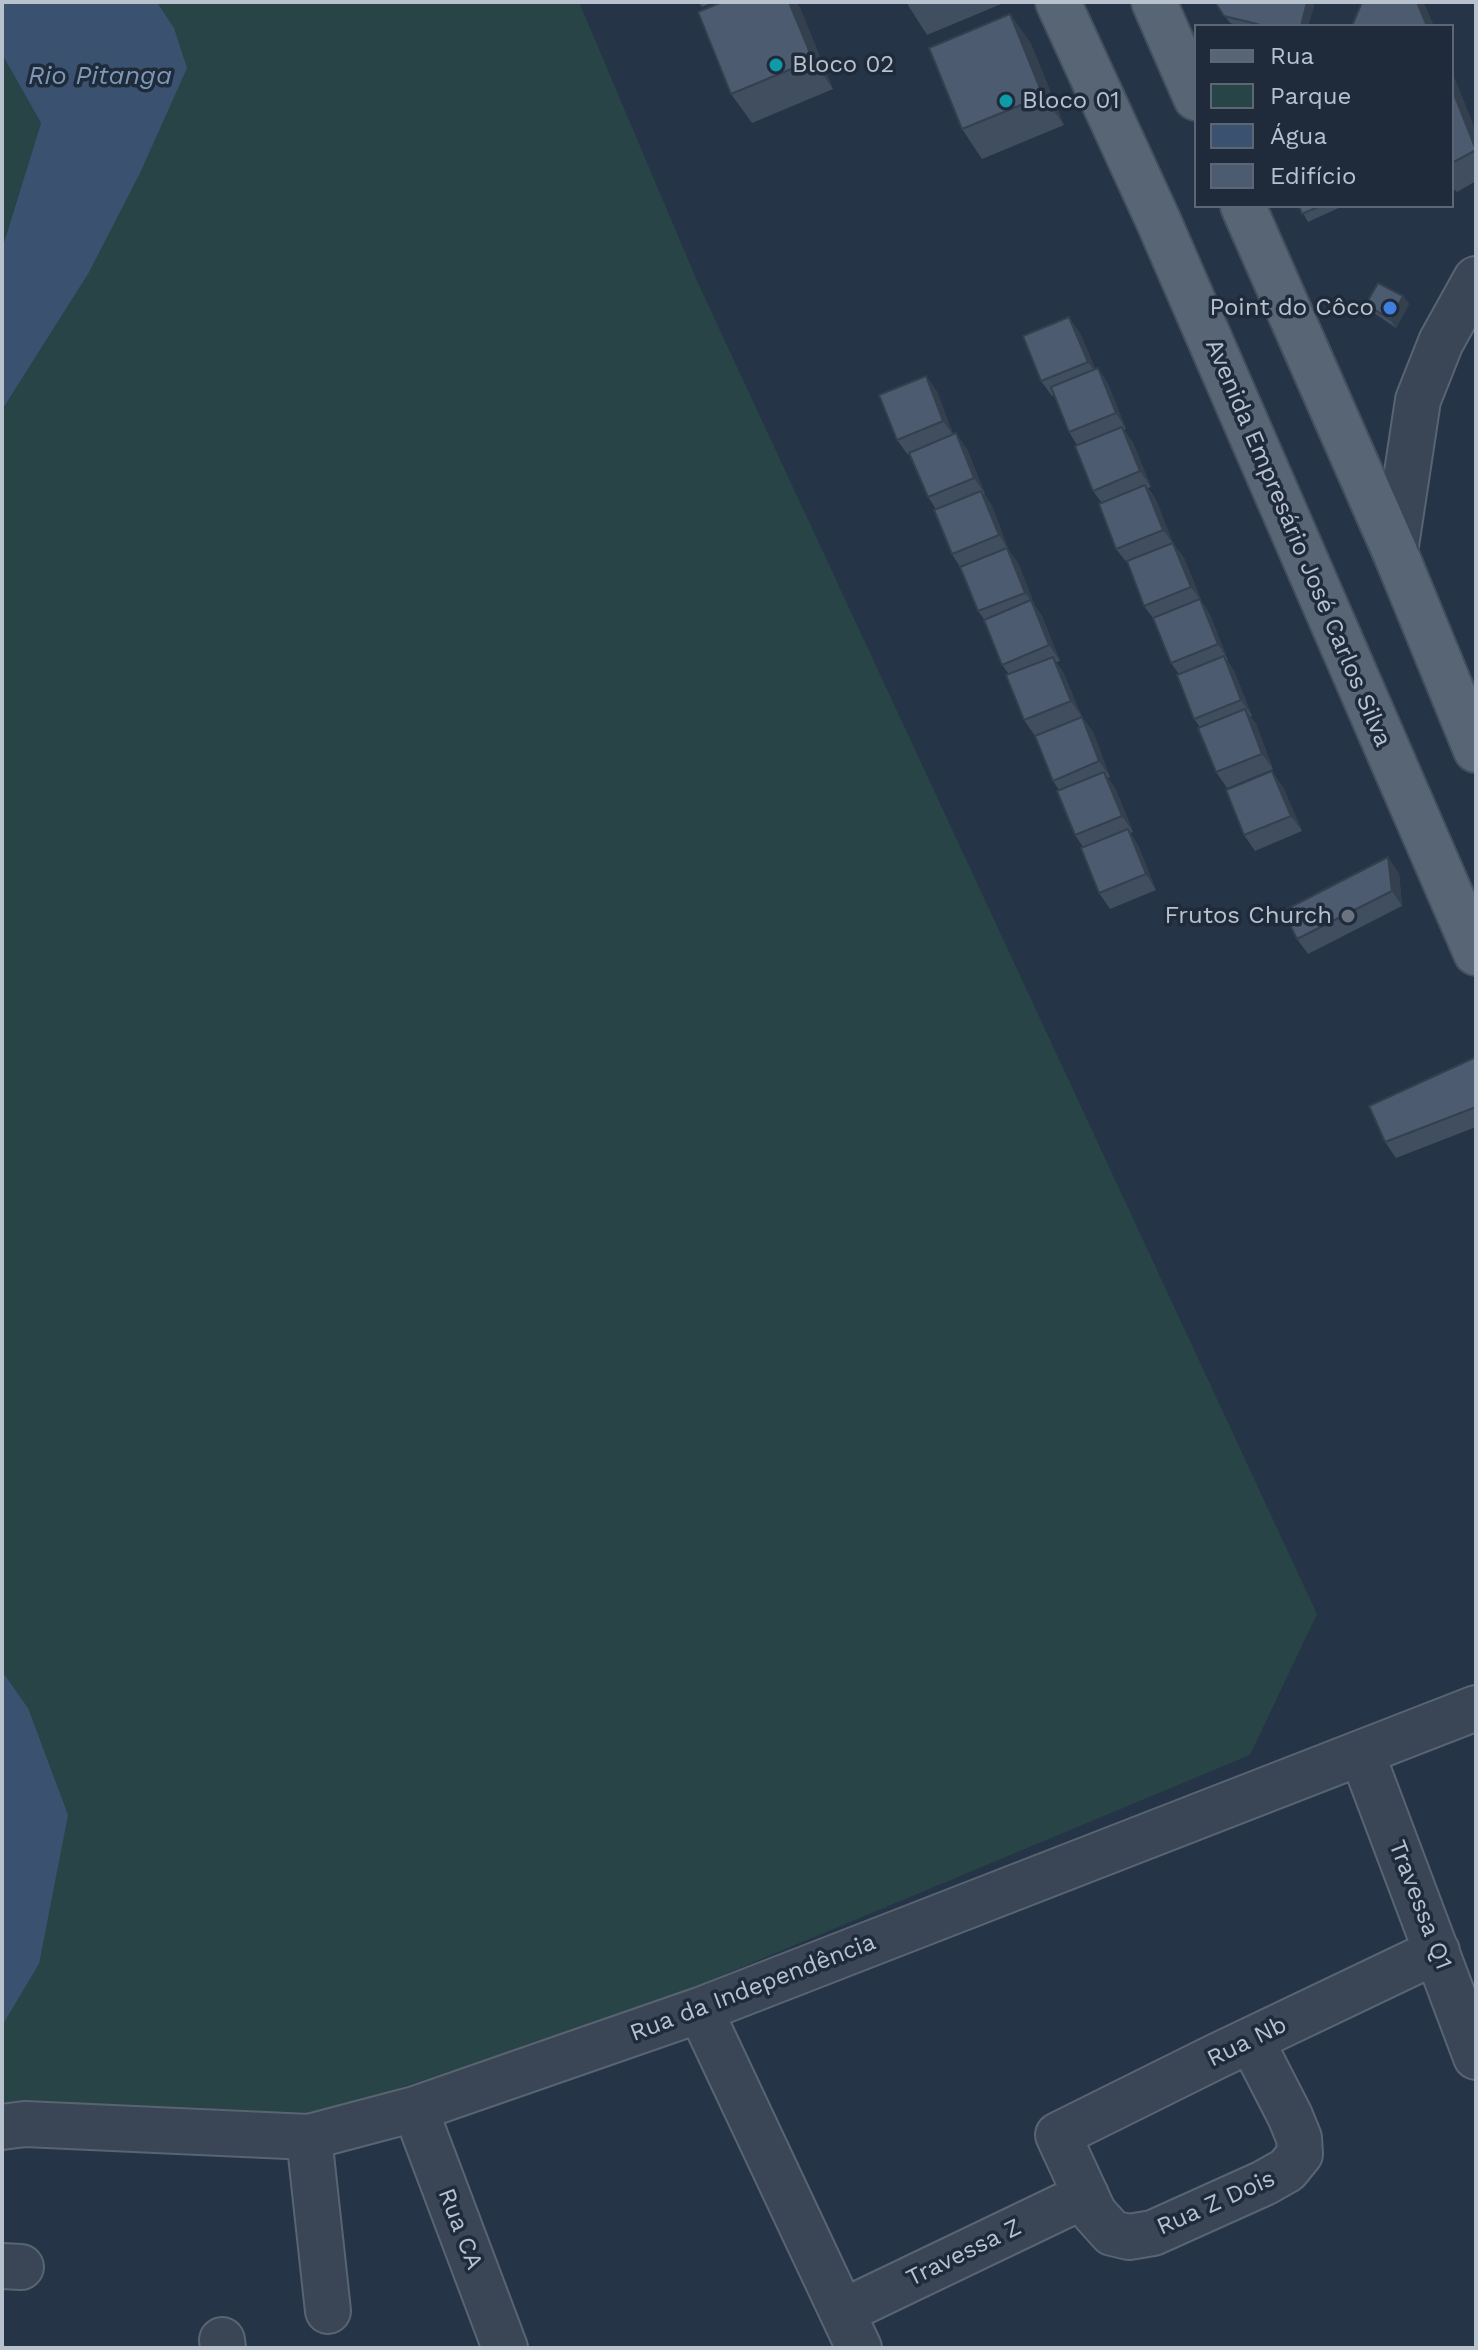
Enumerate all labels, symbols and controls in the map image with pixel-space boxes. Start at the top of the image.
legend [1194,24,1454,208]
text: Rua [1270,42,1314,70]
place label: Bloco 02 [792,51,894,79]
marker: Bloco 02 [767,56,785,74]
water label: Rio Pitanga [28,60,172,92]
text: Parque [1270,82,1351,110]
place label: Bloco 01 [1022,87,1120,115]
marker: Bloco 01 [997,92,1015,110]
text: Água [1270,122,1327,150]
text: Edifício [1270,162,1356,190]
place label: Point do Côco [1210,294,1374,322]
marker: Point do Côco [1381,299,1399,317]
street label: Avenida Empresário José Carlos Silva [1199,335,1397,751]
place label: Frutos Church [1165,902,1332,930]
marker: Frutos Church [1339,907,1357,925]
street label: Travessa Q1 [1382,1836,1458,1974]
street label: Rua da Independência [626,1928,880,2048]
street label: Rua Nb [1203,2010,1291,2074]
street label: Rua Z Dois [1152,2164,1280,2242]
street label: Rua CA [431,2184,489,2274]
street label: Travessa Z [902,2213,1026,2293]

